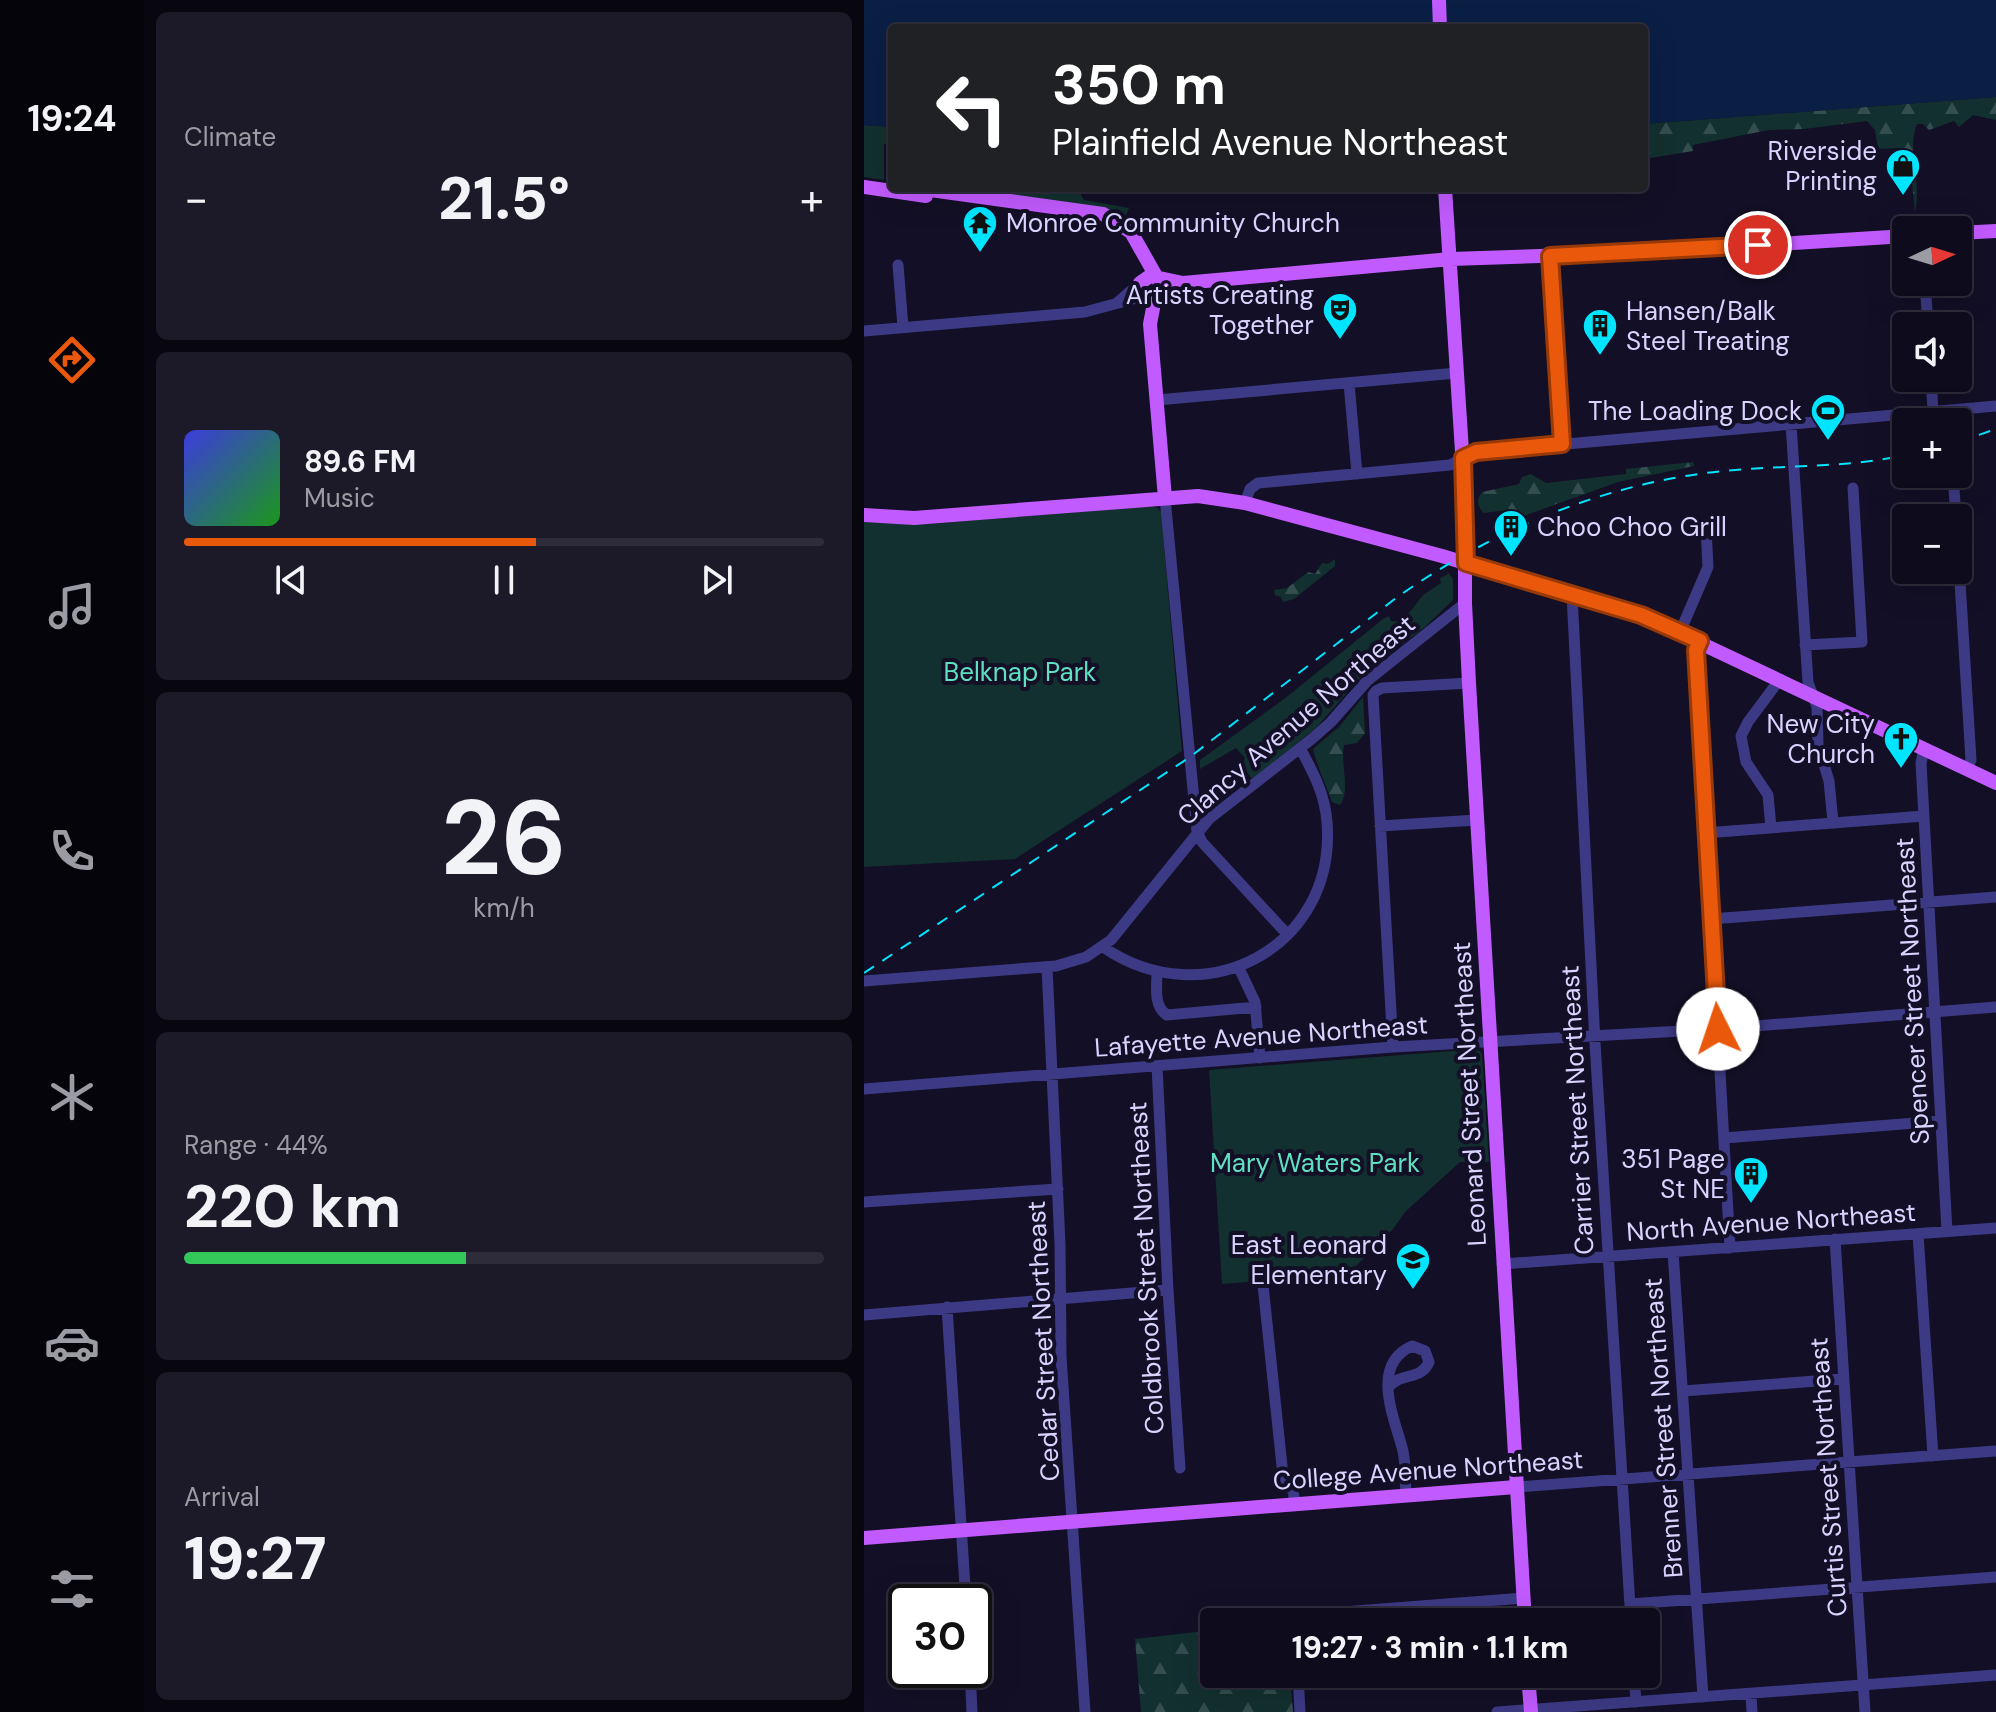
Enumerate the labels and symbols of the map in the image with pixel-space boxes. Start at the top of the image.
place label: Riverside Printing [1768,134,1877,198]
shop icon: Riverside Printing [1884,147,1922,197]
temple icon: Monroe Community Church [961,204,999,254]
place label: Monroe Community Church [1006,206,1340,240]
pin [1724,211,1792,279]
north arrow [1892,216,1972,296]
place label: Artists Creating Together [1126,278,1314,342]
theatre icon: Artists Creating Together [1321,291,1359,341]
place label: Hansen/Balk Steel Treating [1626,294,1790,358]
building icon: Hansen/Balk Steel Treating [1581,307,1619,357]
sports icon: The Loading Dock [1809,392,1847,442]
place label: The Loading Dock [1588,394,1802,428]
building icon: Choo Choo Grill [1492,508,1530,558]
place label: Choo Choo Grill [1537,510,1727,544]
street label: Clancy Avenue Northeast [1170,607,1422,833]
park label: Belknap Park [944,655,1096,689]
place label: New City Church [1767,707,1875,771]
church icon: New City Church [1882,720,1920,770]
street label: Spencer Street Northeast [1887,837,1937,1145]
street label: Leonard Street Northeast [1444,941,1494,1247]
street label: Carrier Street Northeast [1552,964,1602,1256]
position arrow [1676,987,1760,1071]
street label: Lafayette Avenue Northeast [1093,1007,1429,1065]
street label: Coldbrook Street Northeast [1120,1101,1172,1435]
place label: 351 Page St NE [1621,1142,1725,1206]
park label: Mary Waters Park [1210,1146,1420,1180]
building icon: 351 Page St NE [1732,1155,1770,1205]
street label: North Avenue Northeast [1625,1195,1917,1249]
street label: Cedar Street Northeast [1019,1200,1067,1482]
place label: East Leonard Elementary [1231,1228,1387,1292]
school or university icon: East Leonard Elementary [1394,1241,1432,1291]
street label: Brenner Street Northeast [1636,1277,1690,1579]
street label: Curtis Street Northeast [1801,1336,1855,1618]
street label: College Avenue Northeast [1272,1442,1584,1498]
speed limit sign: 30 [888,1584,992,1688]

